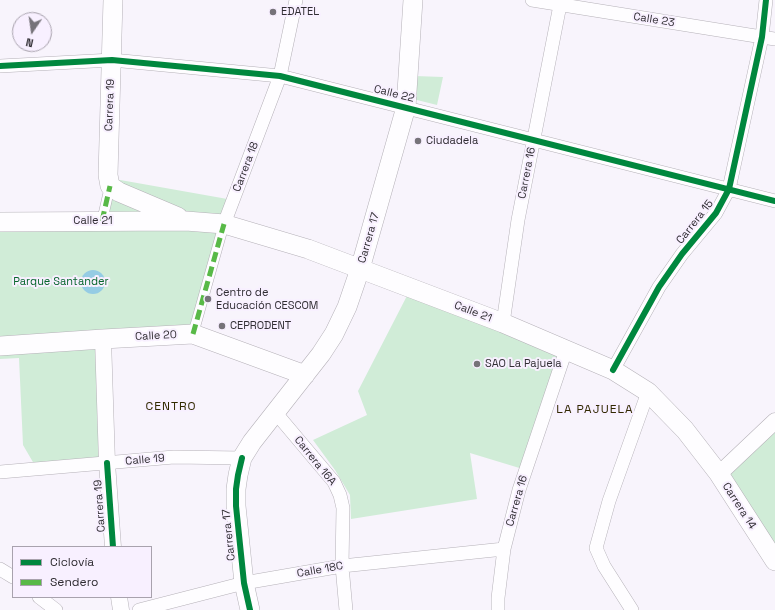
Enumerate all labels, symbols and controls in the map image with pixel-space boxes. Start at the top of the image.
place label: EDATEL [281,5,319,19]
marker: EDATEL [268,7,278,17]
street label: Calle 23 [633,10,675,30]
north arrow [12,12,52,52]
text: N [24,35,35,50]
street label: Carrera 19 [102,79,118,131]
street label: Calle 22 [372,83,416,105]
place label: Ciudadela [426,134,478,148]
marker: Ciudadela [413,136,423,146]
street label: Carrera 18 [230,140,262,194]
street label: Carrera 16 [516,146,538,200]
street label: Carrera 15 [674,197,716,247]
street label: Carrera 17 [356,211,382,265]
street label: Calle 21 [73,214,113,228]
park label: Parque Santander [13,275,109,289]
place label: Centro de Educación CESCOM [216,286,318,312]
marker: Centro de Educación CESCOM [203,294,213,304]
street label: Calle 21 [452,299,494,325]
place label: CEPRODENT [230,319,291,333]
marker: CEPRODENT [217,321,227,331]
street label: Calle 20 [135,328,177,344]
place label: SAO La Pajuela [485,357,562,371]
marker: SAO La Pajuela [472,359,482,369]
district label: CENTRO [145,400,197,414]
district label: LA PAJUELA [556,403,634,417]
street label: Carrera 16A [291,434,339,488]
street label: Calle 19 [125,452,165,468]
street label: Carrera 16 [503,474,531,528]
street label: Carrera 19 [92,479,108,533]
street label: Carrera 14 [719,480,759,532]
street label: Carrera 17 [220,508,238,562]
legend [12,546,152,598]
text: Ciclovía [50,554,94,570]
street label: Calle 18C [296,559,344,581]
text: Sendero [50,574,98,590]

